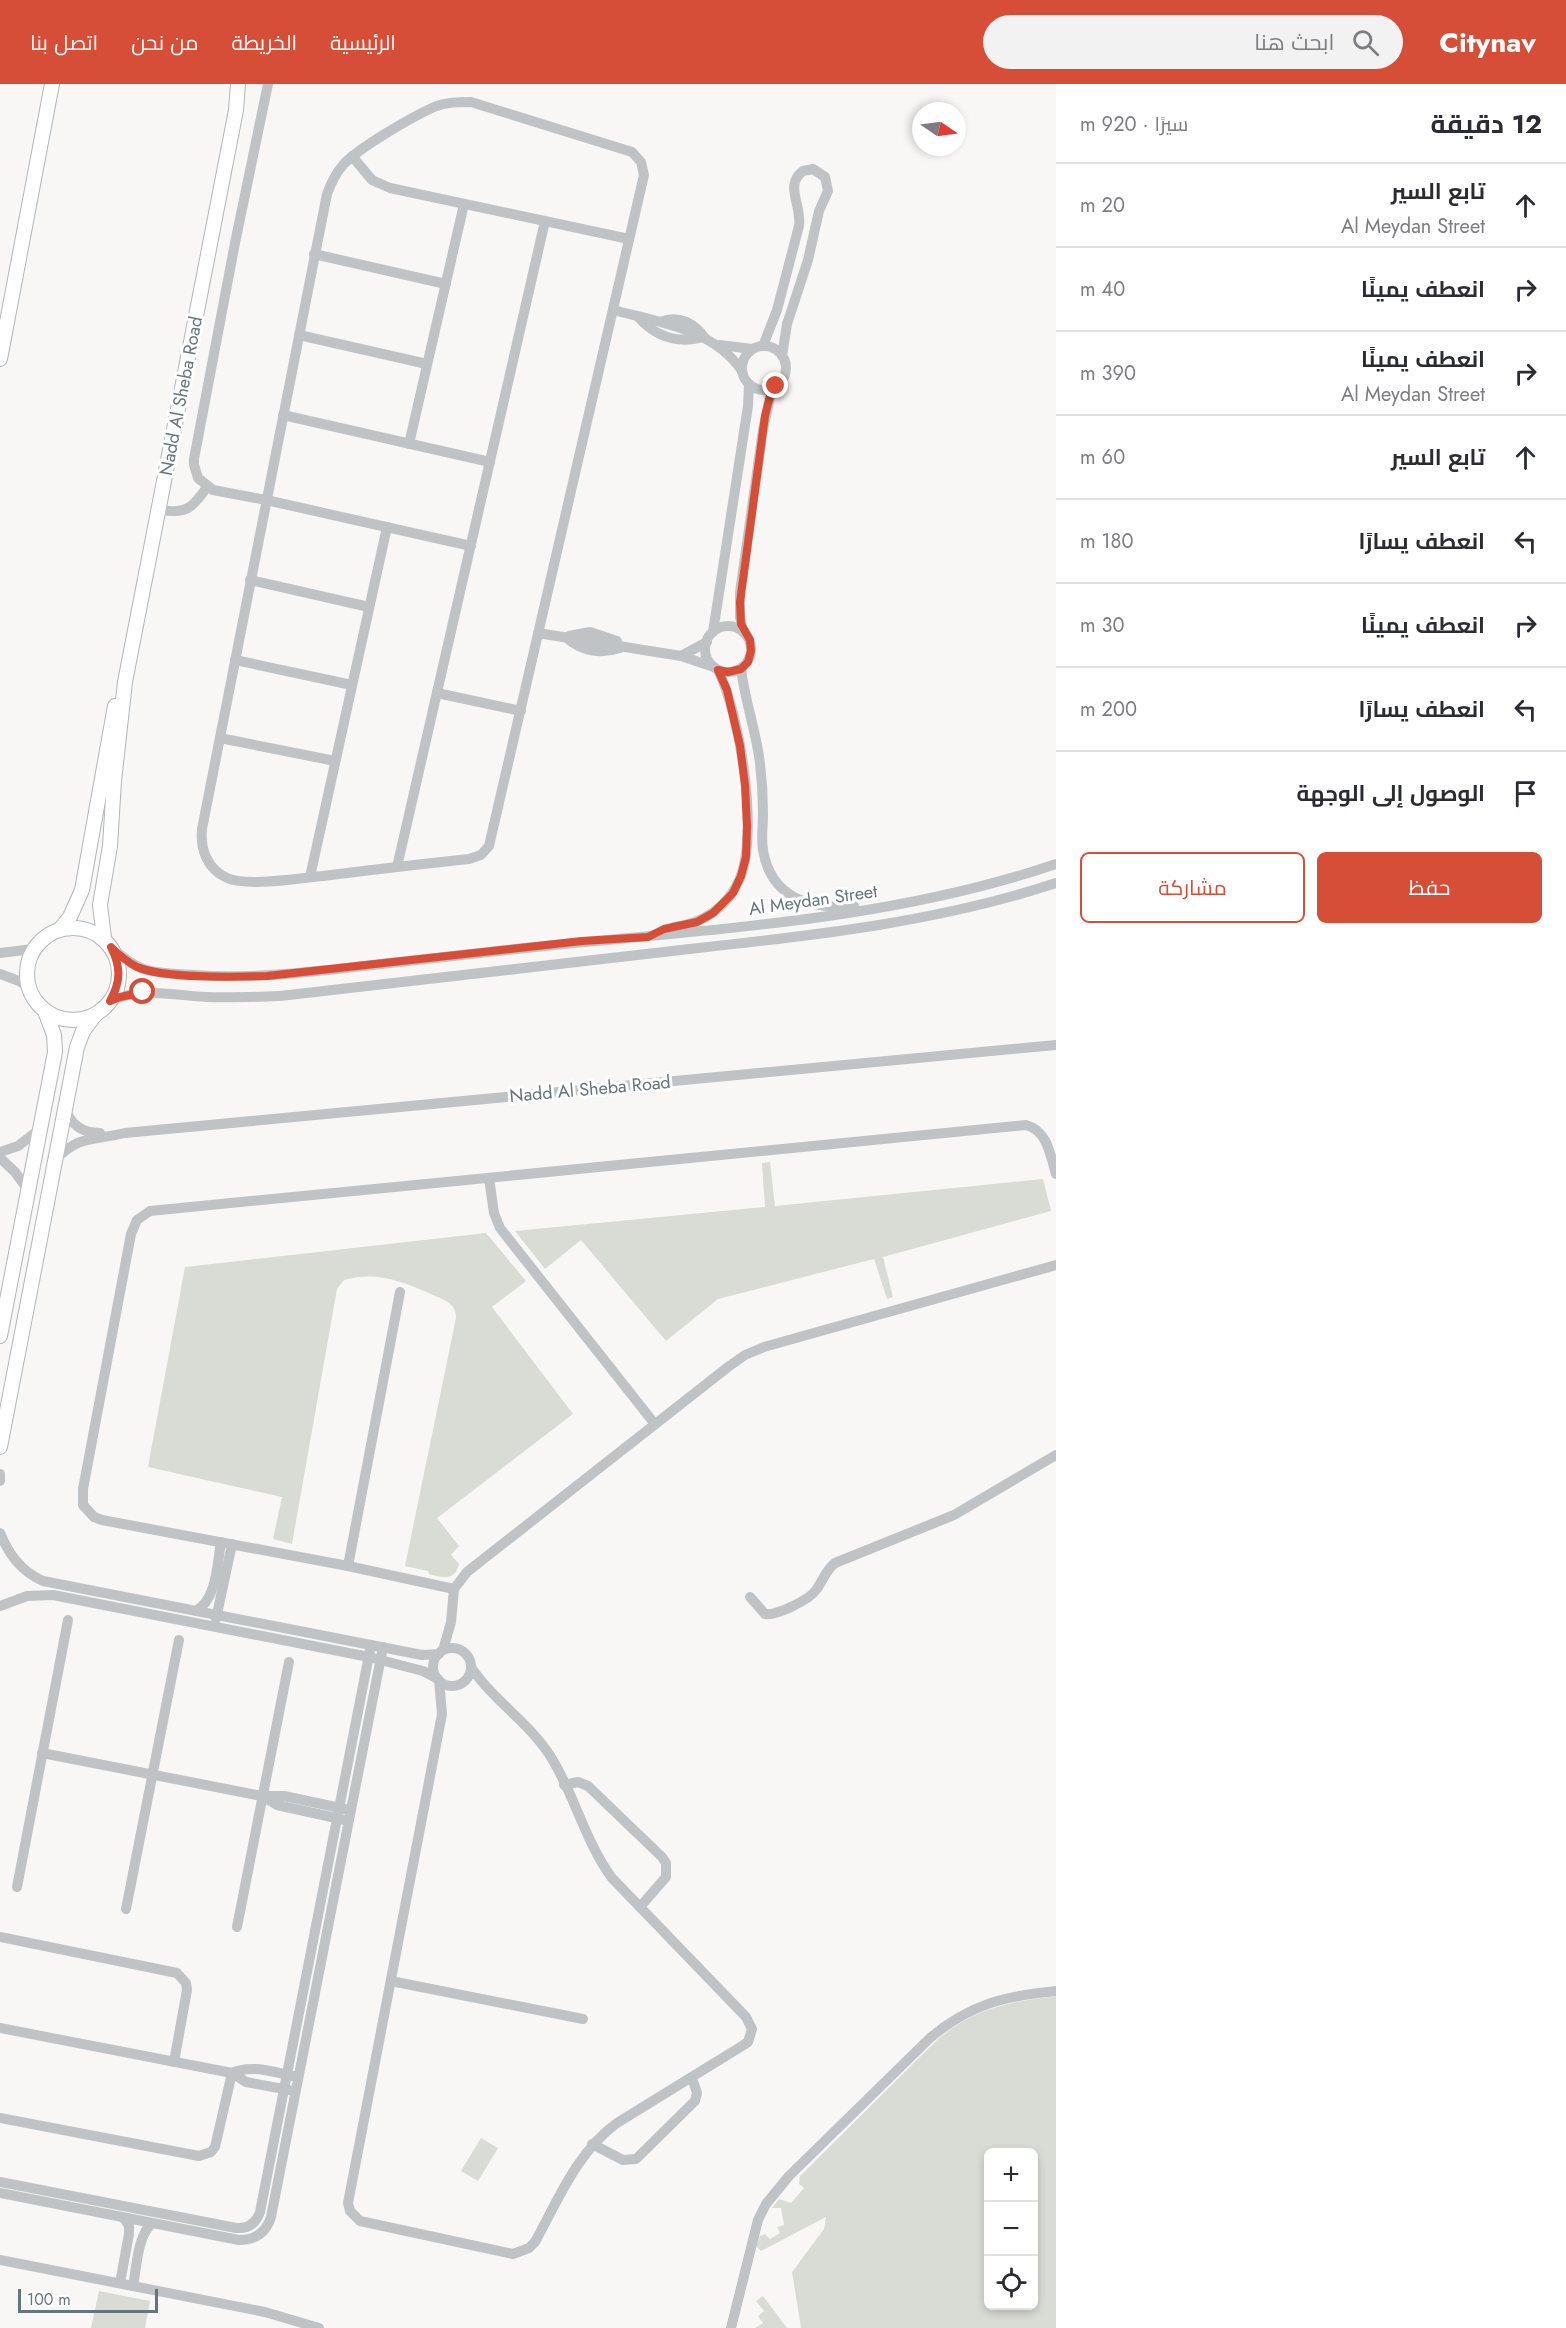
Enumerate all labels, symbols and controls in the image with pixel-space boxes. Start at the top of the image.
search box [983,15,1403,69]
text: Citynav [1439,22,1536,63]
text: ابحث هنا [1254,26,1334,58]
icon: search [1349,26,1382,59]
text: اتصل بنا [30,28,98,58]
text: من نحن [131,28,199,58]
text: الخريطة [232,28,297,58]
text: الرئيسية [330,28,396,58]
north arrow [912,102,966,156]
text: 12 دقيقة [1430,105,1542,143]
text: سيرًا · 920 m [1080,110,1188,139]
text: تابع السير [1391,175,1485,207]
icon: ahead [1509,189,1542,222]
text: 20 m [1080,191,1125,220]
text: Al Meydan Street [1341,212,1485,241]
text: انعطف يمينًا [1361,273,1485,305]
icon: right [1509,273,1542,306]
text: 40 m [1080,275,1125,304]
street label: Nadd Al Sheba Road [153,314,209,478]
text: انعطف يمينًا [1361,343,1485,375]
icon: right [1509,357,1542,390]
text: 390 m [1080,359,1136,388]
route end [762,372,788,398]
text: Al Meydan Street [1341,380,1485,409]
text: تابع السير [1391,441,1485,473]
icon: ahead [1509,441,1542,474]
text: 60 m [1080,443,1125,472]
text: انعطف يسارًا [1358,525,1485,557]
icon: left [1509,525,1542,558]
text: 180 m [1080,527,1134,556]
text: انعطف يمينًا [1361,609,1485,641]
icon: right [1509,609,1542,642]
text: 30 m [1080,611,1125,640]
text: انعطف يسارًا [1358,693,1485,725]
icon: left [1509,693,1542,726]
text: 200 m [1080,695,1137,724]
text: الوصول إلى الوجهة [1297,777,1485,809]
icon: arrive [1509,777,1542,810]
button: مشاركة [1080,852,1305,923]
button: حفظ [1317,852,1542,923]
street label: Al Meydan Street [747,878,880,922]
route start [129,978,155,1004]
street label: Nadd Al Sheba Road [508,1069,672,1109]
map controls [984,2148,1038,2310]
button: + [984,2148,1038,2202]
button: − [984,2202,1038,2256]
button: locate [984,2256,1038,2310]
scale bar [18,2286,158,2314]
text: 100 m [27,2288,71,2311]

